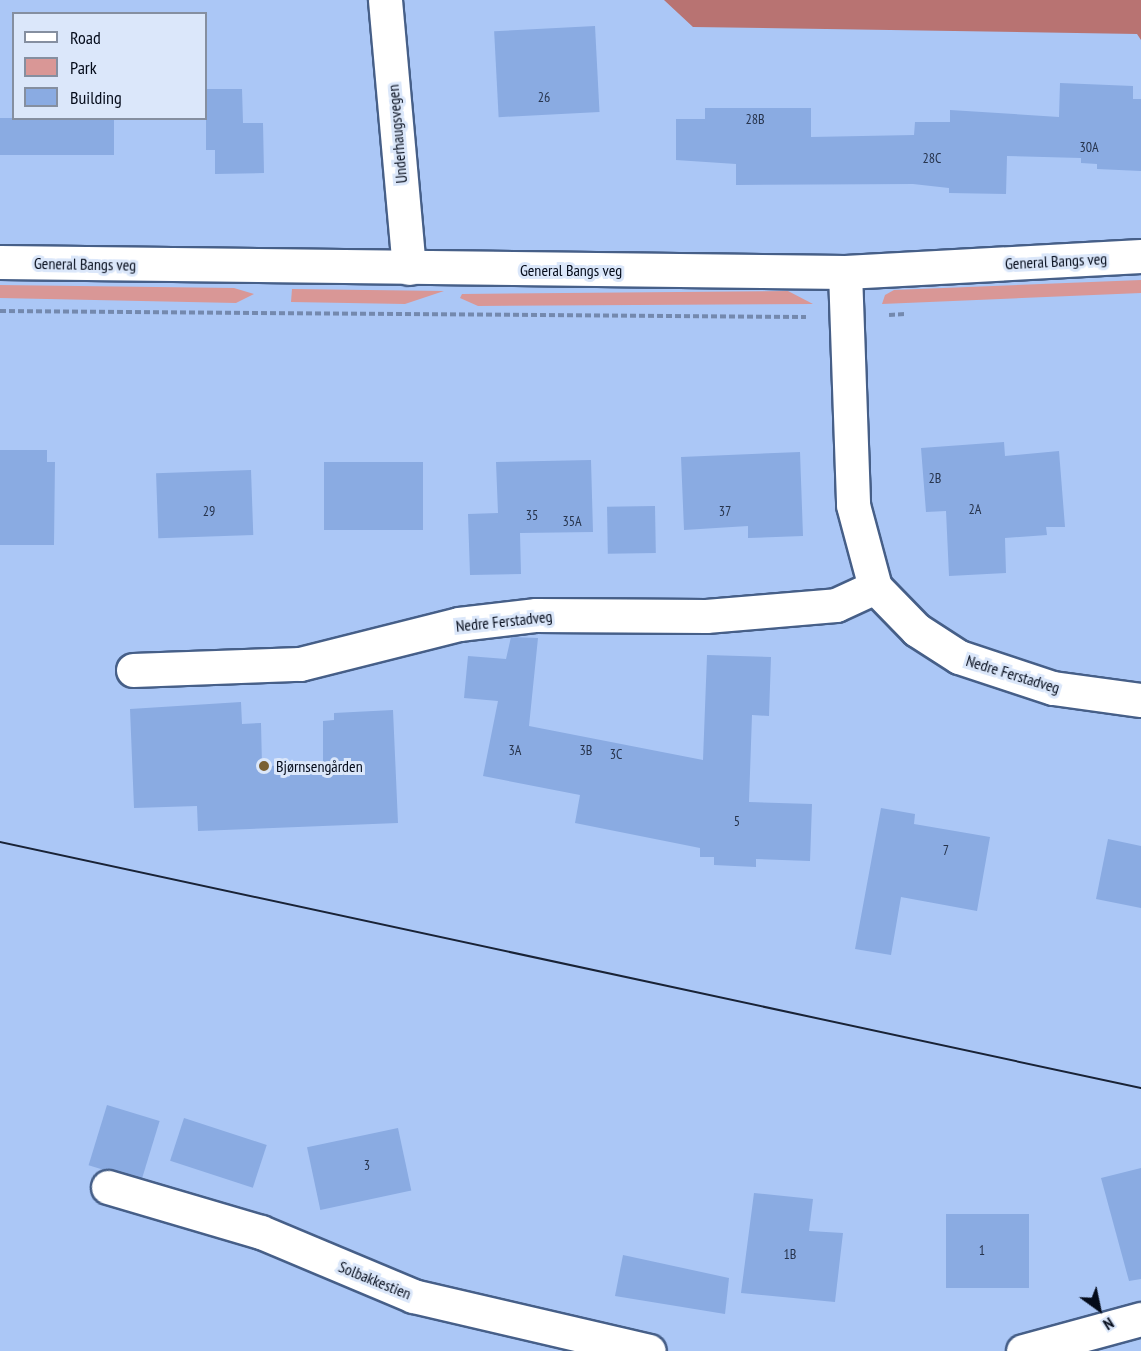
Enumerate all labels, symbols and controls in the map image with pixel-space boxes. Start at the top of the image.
legend [12,12,207,120]
text: Road [70,26,101,49]
text: Park [70,56,97,79]
street label: Underhaugsvegen [383,84,411,184]
text: Building [70,86,122,109]
house number: 26 [538,89,550,105]
house number: 28B [745,111,765,127]
house number: 30A [1079,139,1099,155]
house number: 28C [922,150,942,166]
street label: General Bangs veg [1004,249,1108,273]
street label: General Bangs veg [34,254,136,274]
street label: General Bangs veg [520,260,622,280]
house number: 2B [929,470,941,486]
house number: 2A [969,501,981,517]
house number: 29 [203,503,215,519]
house number: 37 [719,503,731,519]
house number: 35 [526,507,538,523]
house number: 35A [562,513,582,529]
street label: Nedre Ferstadveg [455,606,553,636]
street label: Nedre Ferstadveg [964,651,1062,697]
house number: 3A [509,742,521,758]
house number: 3B [580,742,592,758]
house number: 3C [610,746,622,762]
place label: Bjørnsengården [276,756,363,776]
marker: Bjørnsengården [257,759,271,773]
house number: 5 [734,813,740,829]
house number: 7 [943,842,949,858]
house number: 3 [364,1157,370,1173]
house number: 1 [979,1242,985,1258]
house number: 1B [784,1246,796,1262]
street label: Solbakkestien [336,1257,414,1303]
north arrow [1069,1279,1129,1339]
text: N [1100,1313,1118,1335]

